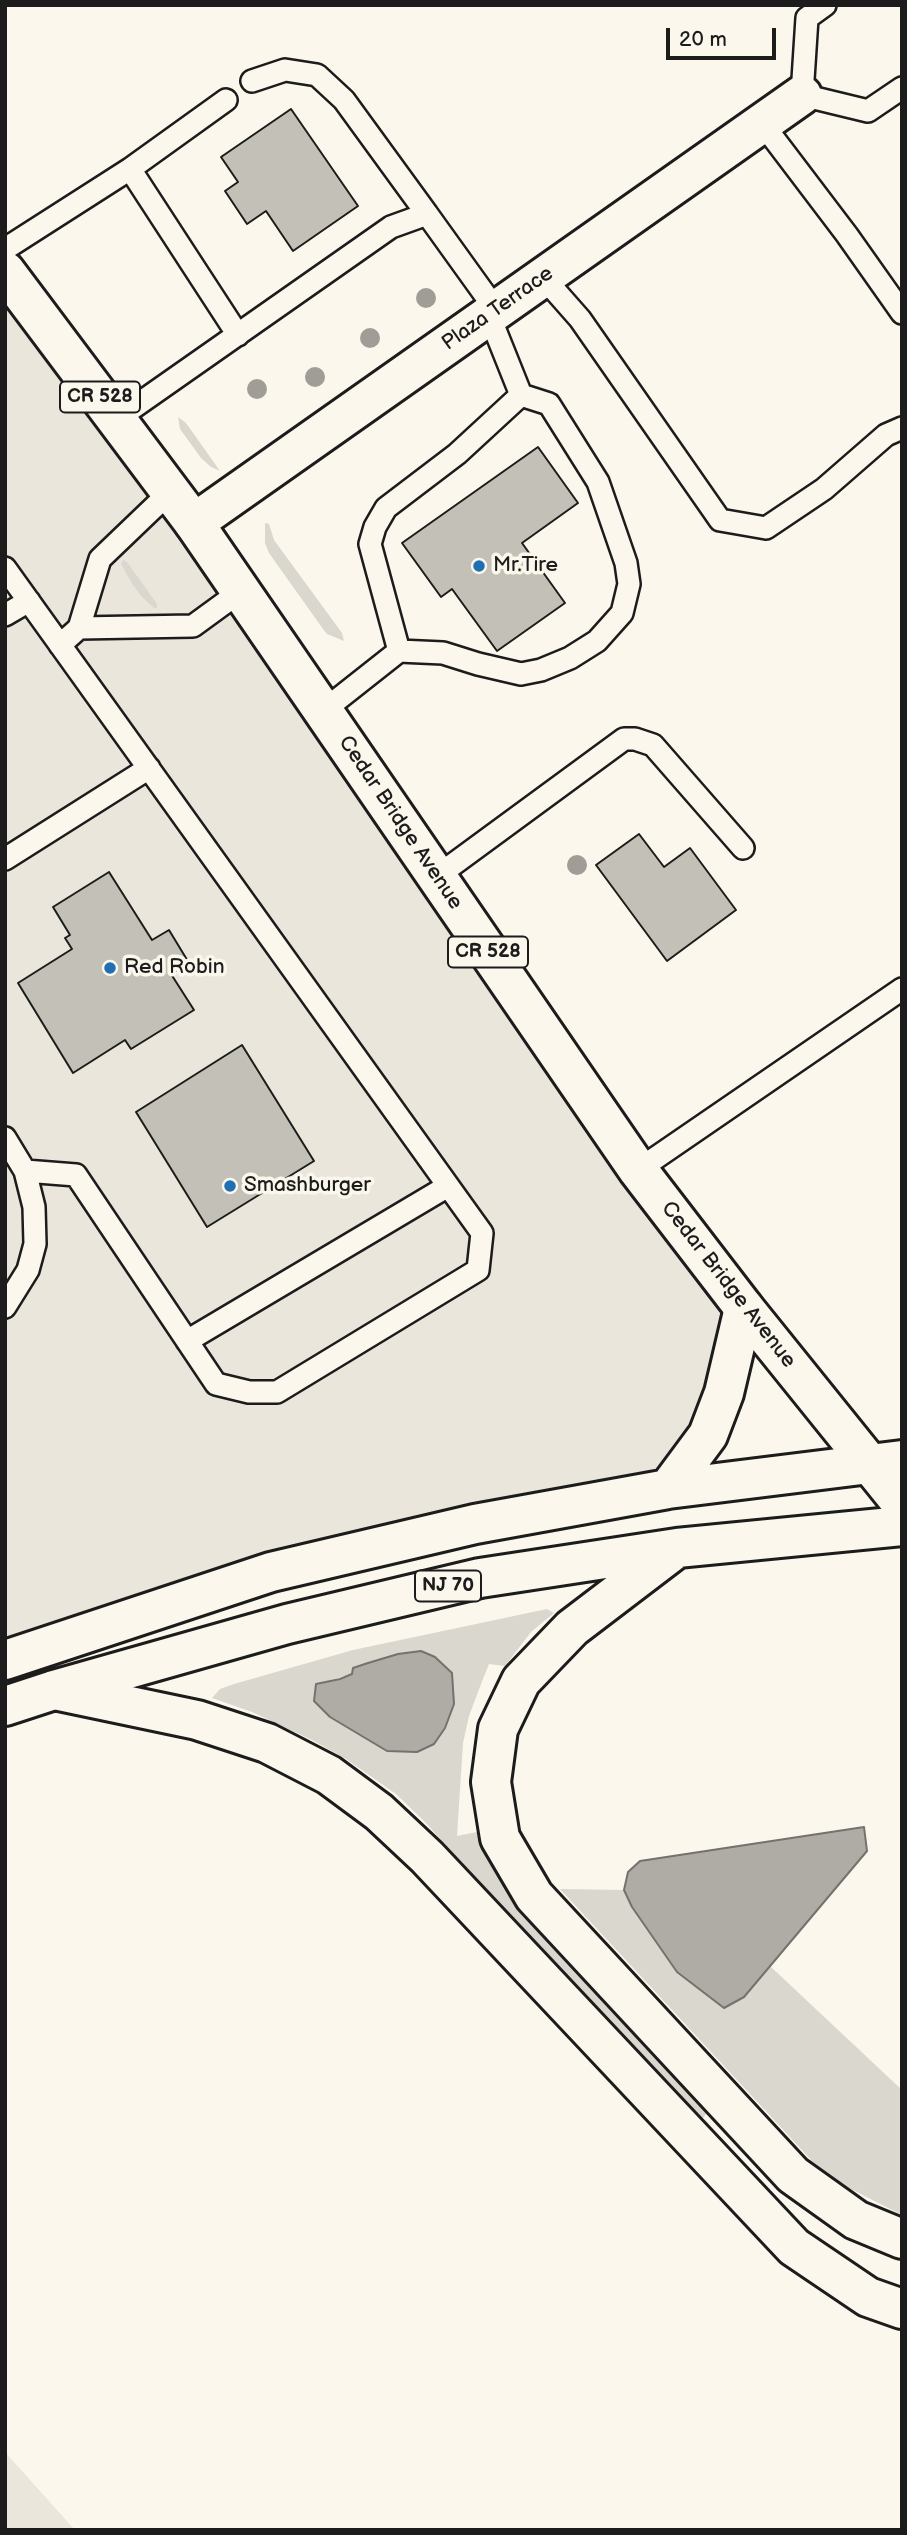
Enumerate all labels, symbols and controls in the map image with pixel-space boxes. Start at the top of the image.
scale bar [669,14,779,58]
text: 20 m [679,27,727,52]
street label: Plaza Terrace [437,261,559,357]
road number: CR 528 [60,382,140,412]
place label: Mr.Tire [493,553,558,579]
marker: Mr.Tire [471,558,487,574]
street label: Cedar Bridge Avenue [332,731,468,915]
road number: CR 528 [448,936,528,968]
place label: Red Robin [124,955,225,981]
marker: Red Robin [102,960,118,976]
place label: Smashburger [244,1173,371,1199]
marker: Smashburger [222,1178,238,1194]
street label: Cedar Bridge Avenue [655,1197,801,1373]
road number: NJ 70 [415,1570,481,1602]

